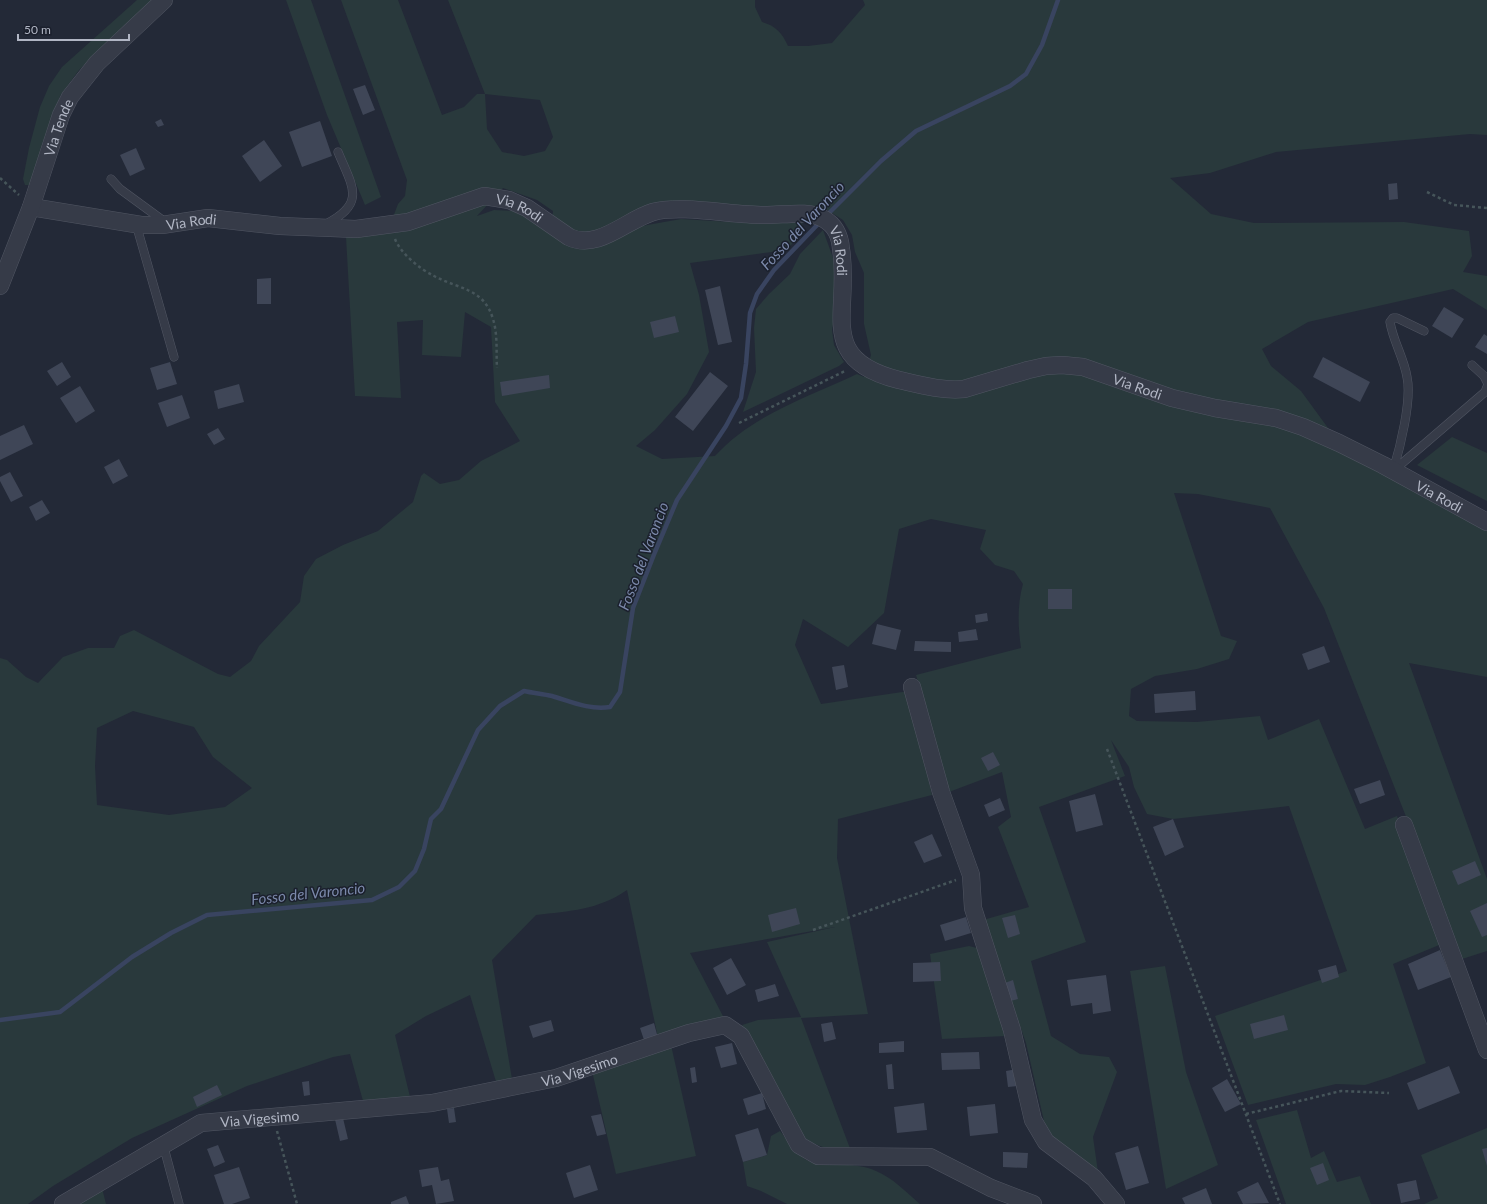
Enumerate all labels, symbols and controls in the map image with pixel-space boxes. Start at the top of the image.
scale bar [18,16,129,42]
text: 50 m [24,22,51,37]
street label: Via Tende [40,96,76,158]
water label: Fosso del Varoncio [756,177,848,273]
street label: Via Rodi [495,190,547,225]
street label: Via Rodi [165,209,217,233]
street label: Via Rodi [826,222,851,276]
street label: Via Rodi [1111,370,1164,402]
street label: Via Rodi [1413,476,1466,516]
water label: Fosso del Varoncio [614,499,672,613]
water label: Fosso del Varoncio [250,878,366,908]
street label: Via Vigesimo [540,1049,620,1089]
street label: Via Vigesimo [220,1106,300,1130]

